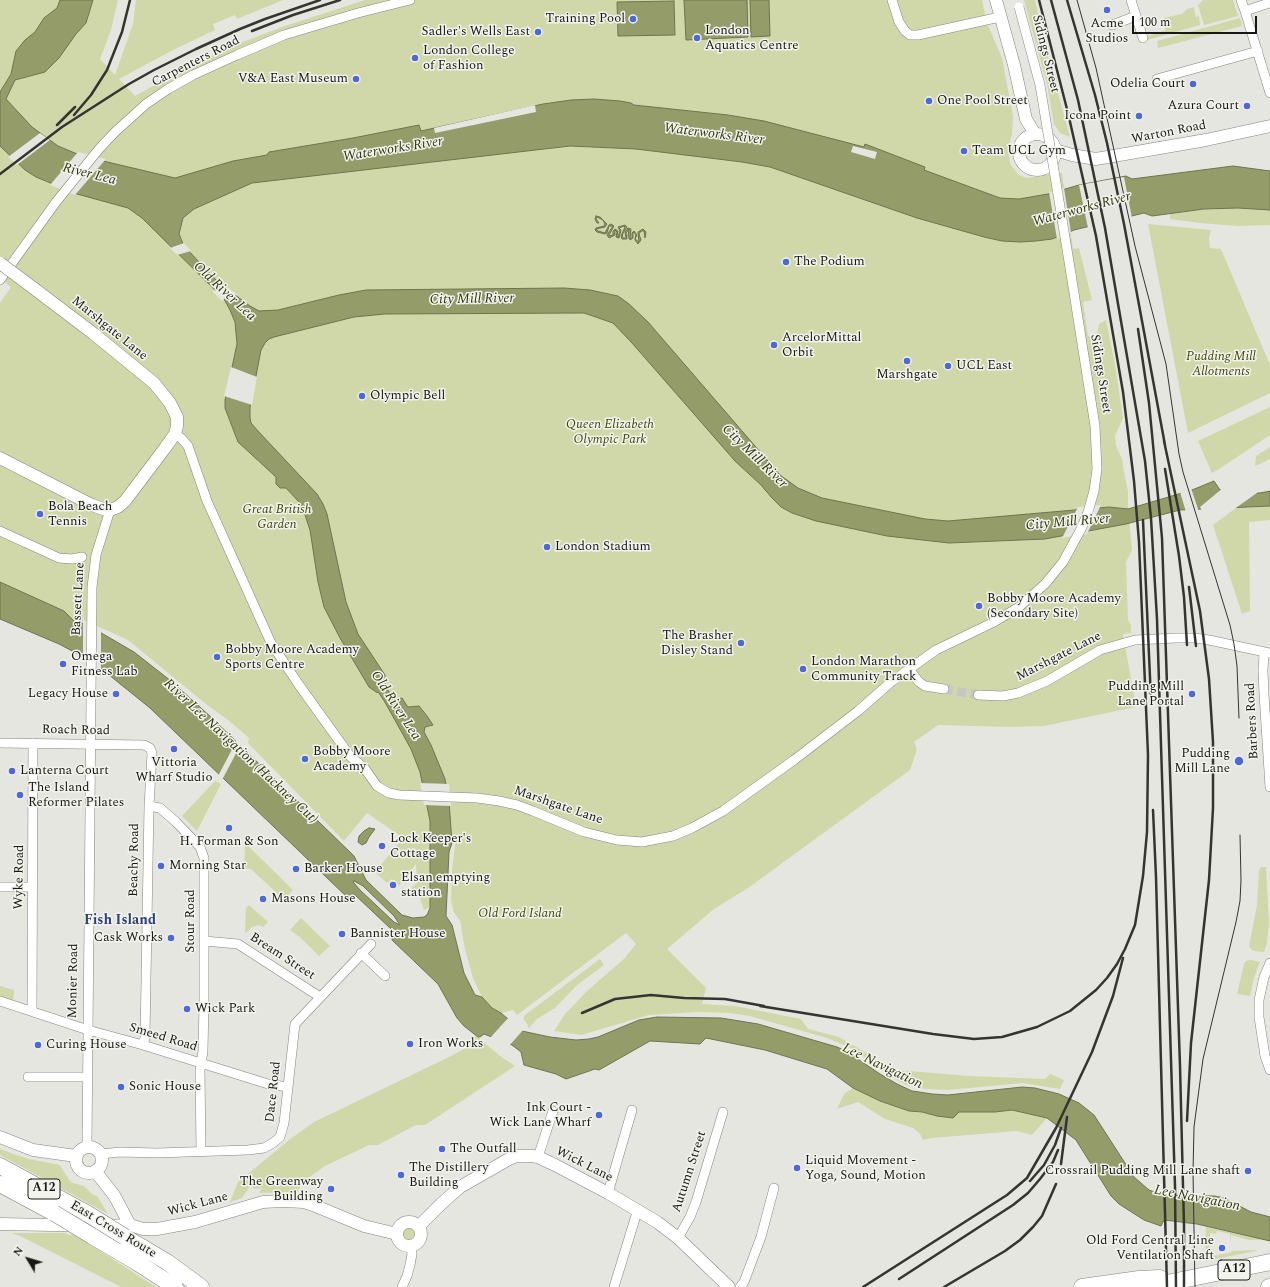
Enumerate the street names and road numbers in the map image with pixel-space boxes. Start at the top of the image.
street label: Sidings Street [1028,13,1062,95]
street label: Carpenters Road [149,33,243,91]
street label: Warton Road [1130,118,1208,148]
street label: Marshgate Lane [68,294,150,364]
street label: Sidings Street [1086,333,1114,415]
street label: Bassett Lane [69,562,89,636]
street label: Marshgate Lane [1014,629,1104,685]
street label: Barbers Road [1243,682,1263,760]
street label: Roach Road [42,723,110,739]
street label: Marshgate Lane [511,783,605,829]
street label: Beachy Road [127,823,143,897]
street label: Wyke Road [12,844,28,910]
street label: Stour Road [183,889,199,953]
street label: Bream Street [246,930,318,984]
street label: Monier Road [66,943,82,1019]
street label: Smeed Road [127,1020,199,1056]
street label: Dace Road [263,1061,285,1123]
street label: Autumn Street [669,1129,711,1215]
street label: Wick Lane [553,1144,615,1186]
road number: A12 [28,1179,60,1199]
street label: Wick Lane [166,1189,230,1221]
street label: East Cross Route [67,1198,159,1262]
road number: A12 [1218,1260,1250,1280]

